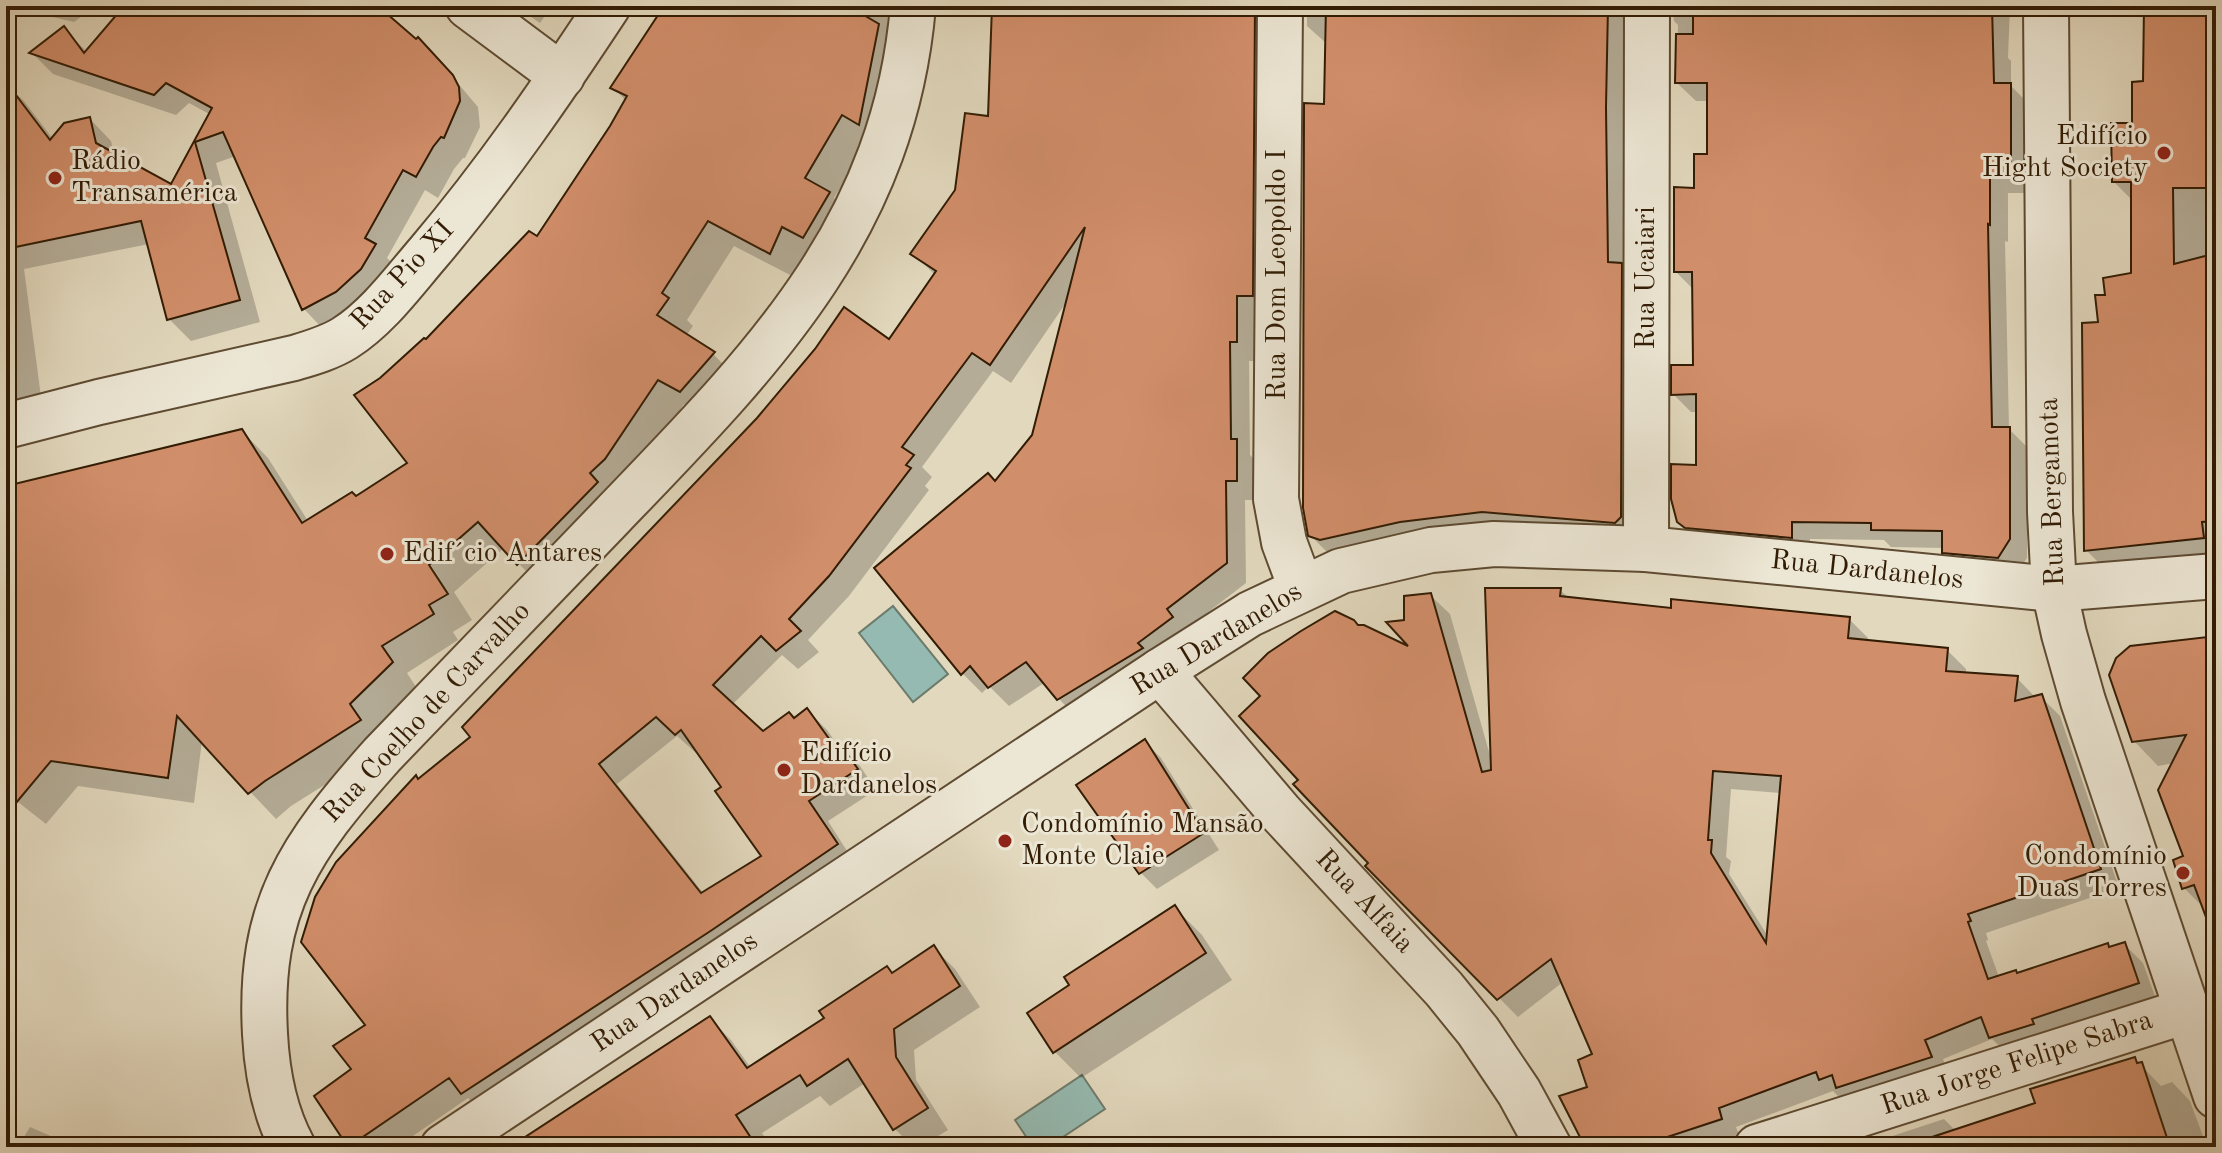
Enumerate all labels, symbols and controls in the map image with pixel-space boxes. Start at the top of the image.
place label: Edifício Hight Society [1982,123,2148,183]
marker: Edifício Hight Society [2155,144,2173,162]
place label: Rádio Transamérica [71,148,238,208]
street label: Rua Dom Leopoldo I [1264,149,1292,401]
marker: Rádio Transamérica [46,169,64,187]
street label: Rua Ucaiari [1633,206,1661,350]
street label: Rua Pio XI [346,216,460,336]
street label: Rua Bergamota [2036,397,2070,587]
place label: Edif´cio Antares [403,540,602,568]
marker: Edif´cio Antares [378,545,396,563]
street label: Rua Dardanelos [1769,547,1965,595]
street label: Rua Dardanelos [1127,578,1307,702]
street label: Rua Coelho de Carvalho [318,597,536,829]
place label: Edifício Dardanelos [800,740,937,800]
marker: Edifício Dardanelos [775,761,793,779]
place label: Condomínio Mansão Monte Claie [1021,811,1264,871]
marker: Condomínio Mansão Monte Claie [996,832,1014,850]
place label: Condomínio Duas Torres [2016,843,2167,903]
street label: Rua Alfaia [1309,845,1419,959]
marker: Condomínio Duas Torres [2174,864,2192,882]
street label: Rua Dardanelos [587,927,763,1059]
street label: Rua Jorge Felipe Sabra [1878,1007,2157,1121]

